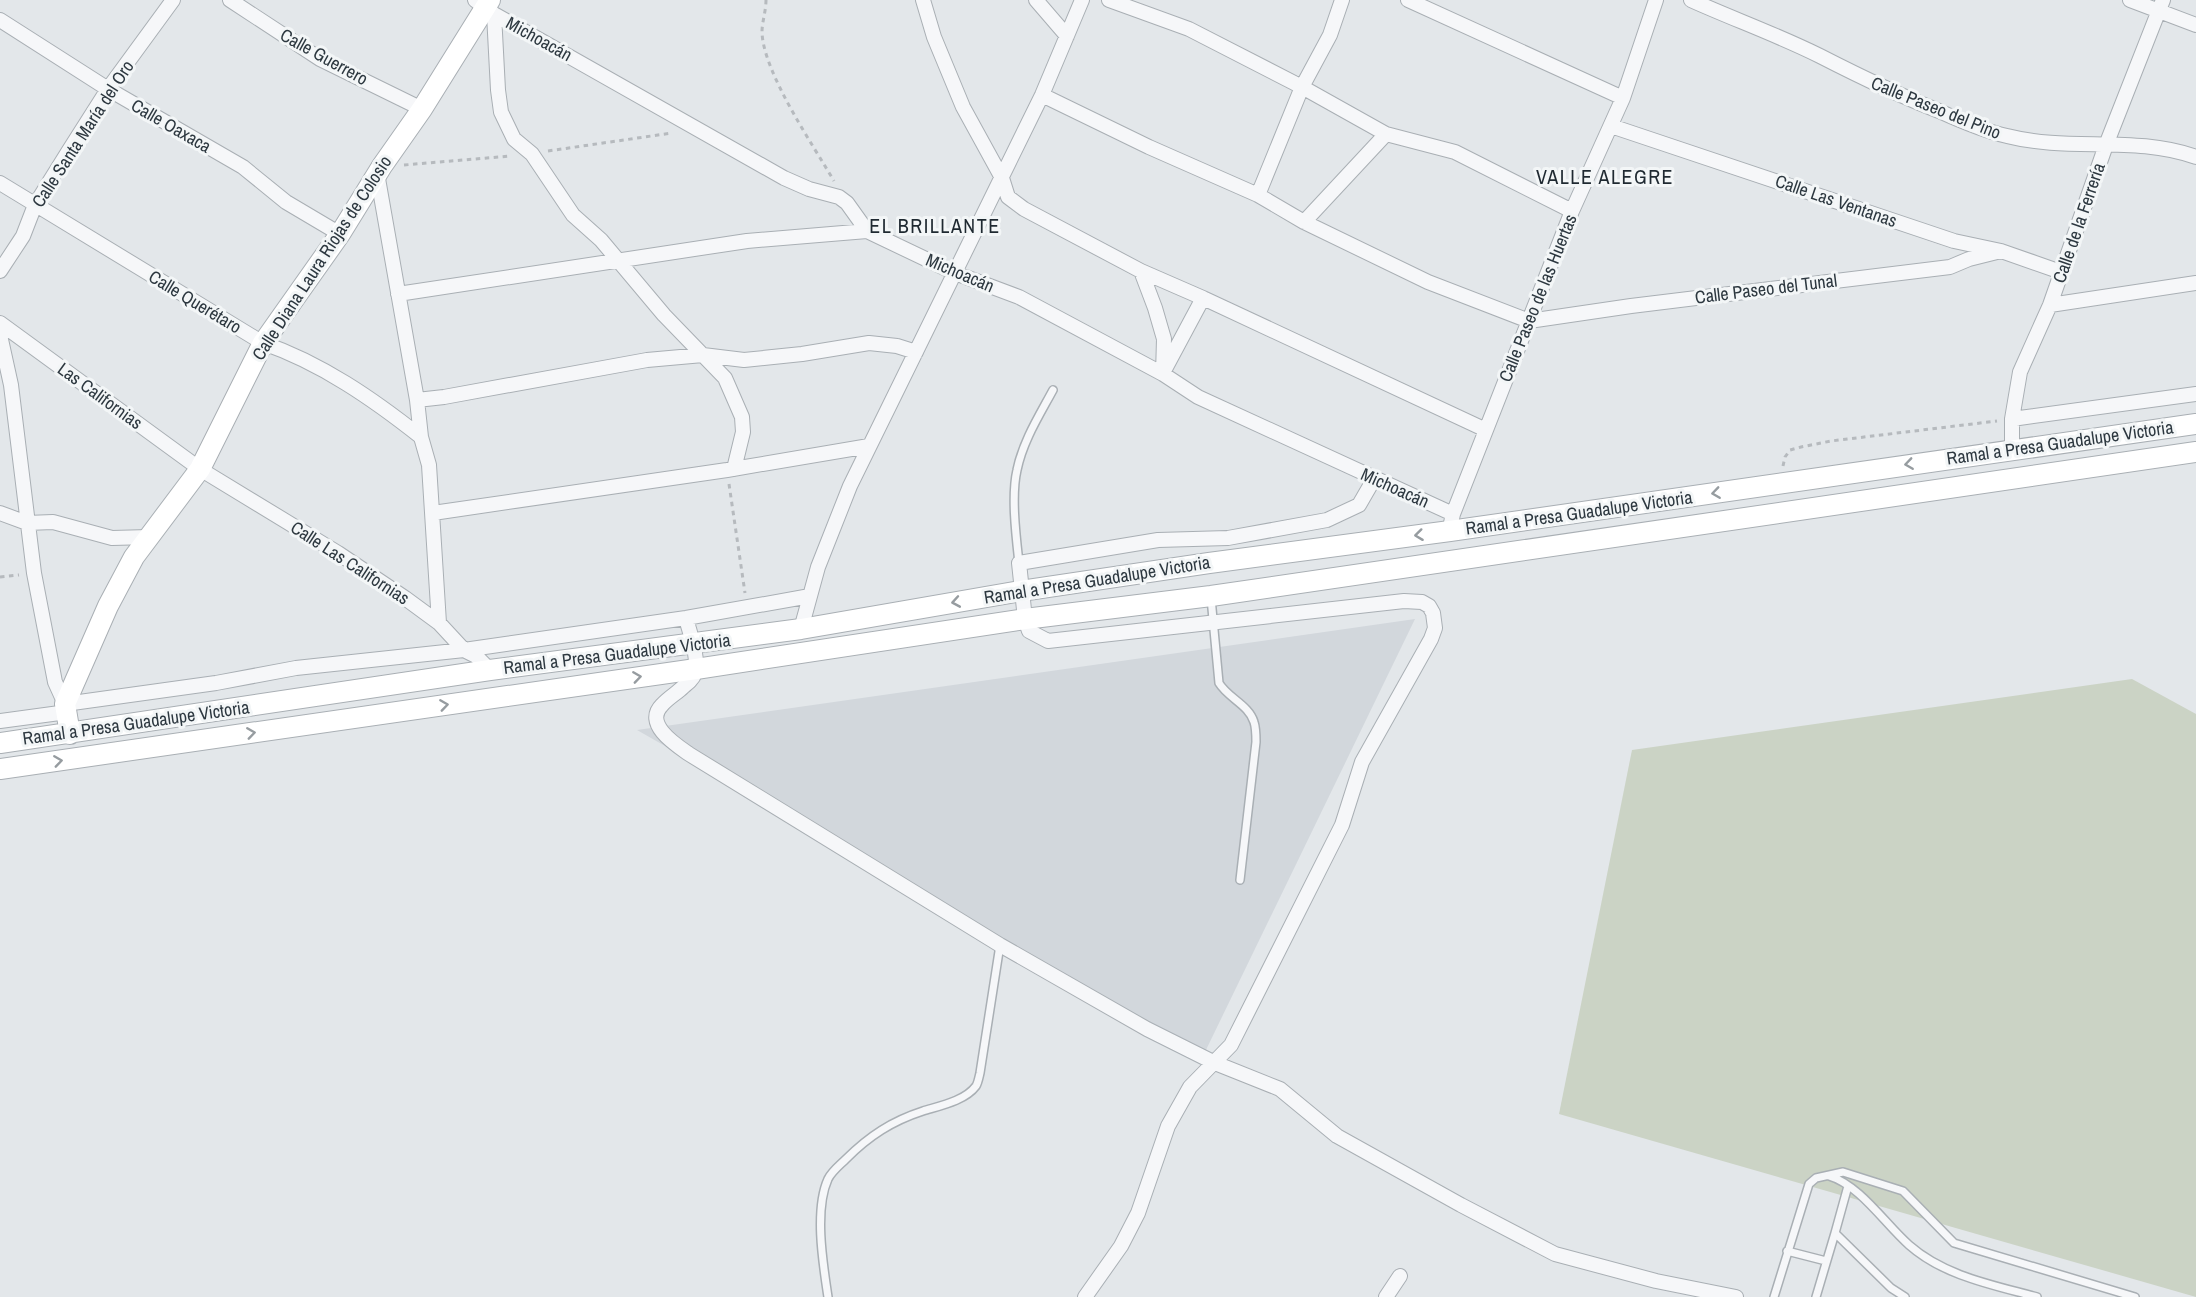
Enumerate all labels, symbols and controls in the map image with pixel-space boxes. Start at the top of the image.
street label: Michoacán [502,10,577,67]
street label: Calle Guerrero [276,22,373,91]
street label: Calle Santa María del Oro [26,55,140,212]
street label: Calle Paseo del Pino [1868,70,2005,145]
street label: Calle Oaxaca [127,93,216,159]
street label: Calle Diana Laura Riojas de Colosio [246,150,397,365]
street label: Calle de la Ferrería [2046,159,2111,286]
district label: VALLE ALEGRE [1536,163,1674,190]
street label: Calle Las Ventanas [1772,168,1900,233]
street label: Calle Paseo de las Huertas [1492,210,1583,385]
district label: EL BRILLANTE [869,212,1001,239]
street label: Michoacán [922,247,998,298]
street label: Calle Querétaro [144,264,246,339]
street label: Calle Paseo del Tunal [1694,267,1838,310]
street label: Las Californias [53,356,148,435]
street label: Ramal a Presa Guadalupe Victoria [1945,414,2175,471]
one-way arrow [1905,458,1914,470]
street label: Michoacán [1357,461,1433,514]
street label: Ramal a Presa Guadalupe Victoria [1464,484,1694,541]
one-way arrow [1712,486,1721,498]
street label: Calle Las Californias [286,515,415,610]
one-way arrow [1415,528,1424,541]
street label: Ramal a Presa Guadalupe Victoria [982,549,1212,610]
one-way arrow [952,596,961,608]
street label: Ramal a Presa Guadalupe Victoria [502,627,732,680]
one-way arrow [632,672,642,684]
street label: Ramal a Presa Guadalupe Victoria [21,694,251,751]
one-way arrow [439,700,449,712]
one-way arrow [246,727,255,739]
one-way arrow [53,755,63,767]

